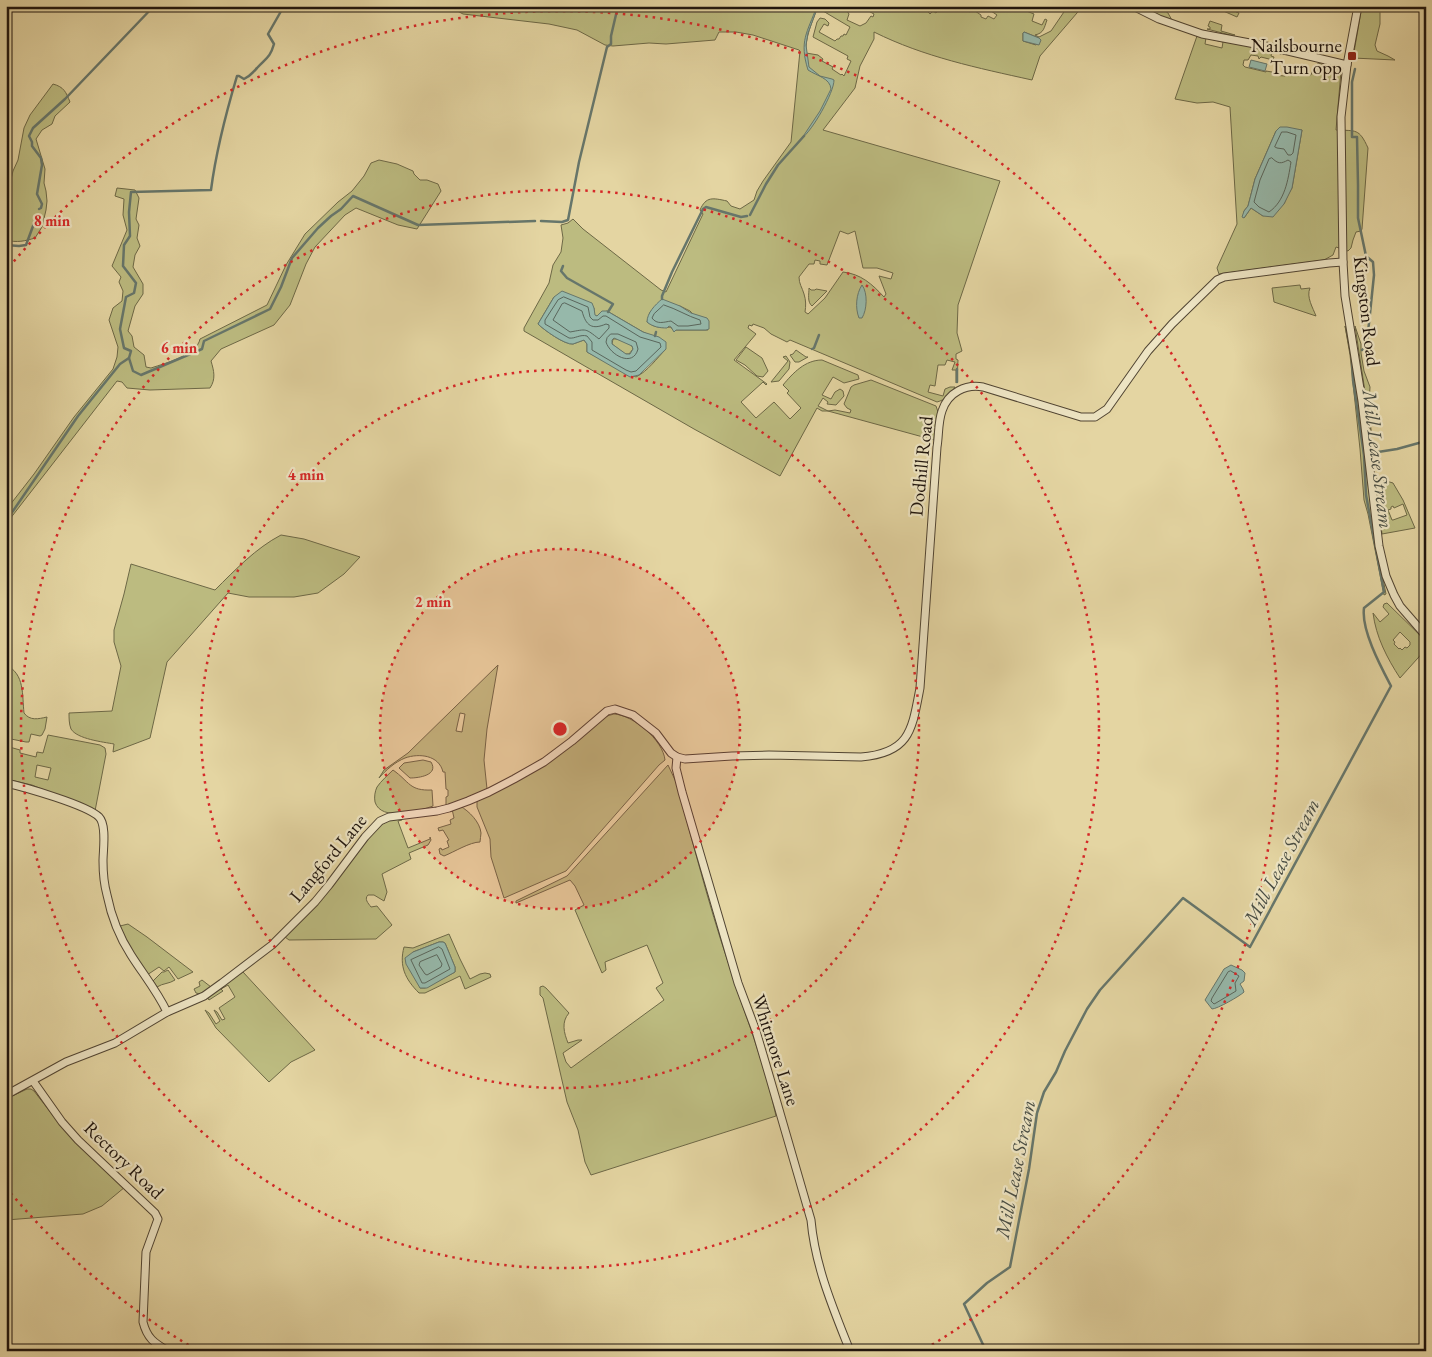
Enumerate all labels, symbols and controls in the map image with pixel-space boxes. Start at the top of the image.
place label: Nailsbourne Turn opp [1251,33,1342,80]
marker: Nailsbourne Turn opp [1346,50,1358,62]
text: 8 min [34,211,71,230]
street label: Kingston Road [1348,254,1386,368]
text: 6 min [161,338,198,357]
water label: Mill Lease Stream [1356,387,1399,530]
street label: Dodhill Road [903,414,939,517]
text: 4 min [288,465,325,484]
text: 2 min [415,592,452,611]
centre of rings [551,720,569,738]
water label: Mill Lease Stream [1236,794,1325,931]
street label: Langford Lane [284,809,372,907]
street label: Whitmore Lane [746,991,806,1109]
water label: Mill Lease Stream [989,1098,1041,1241]
street label: Rectory Road [79,1116,170,1205]

